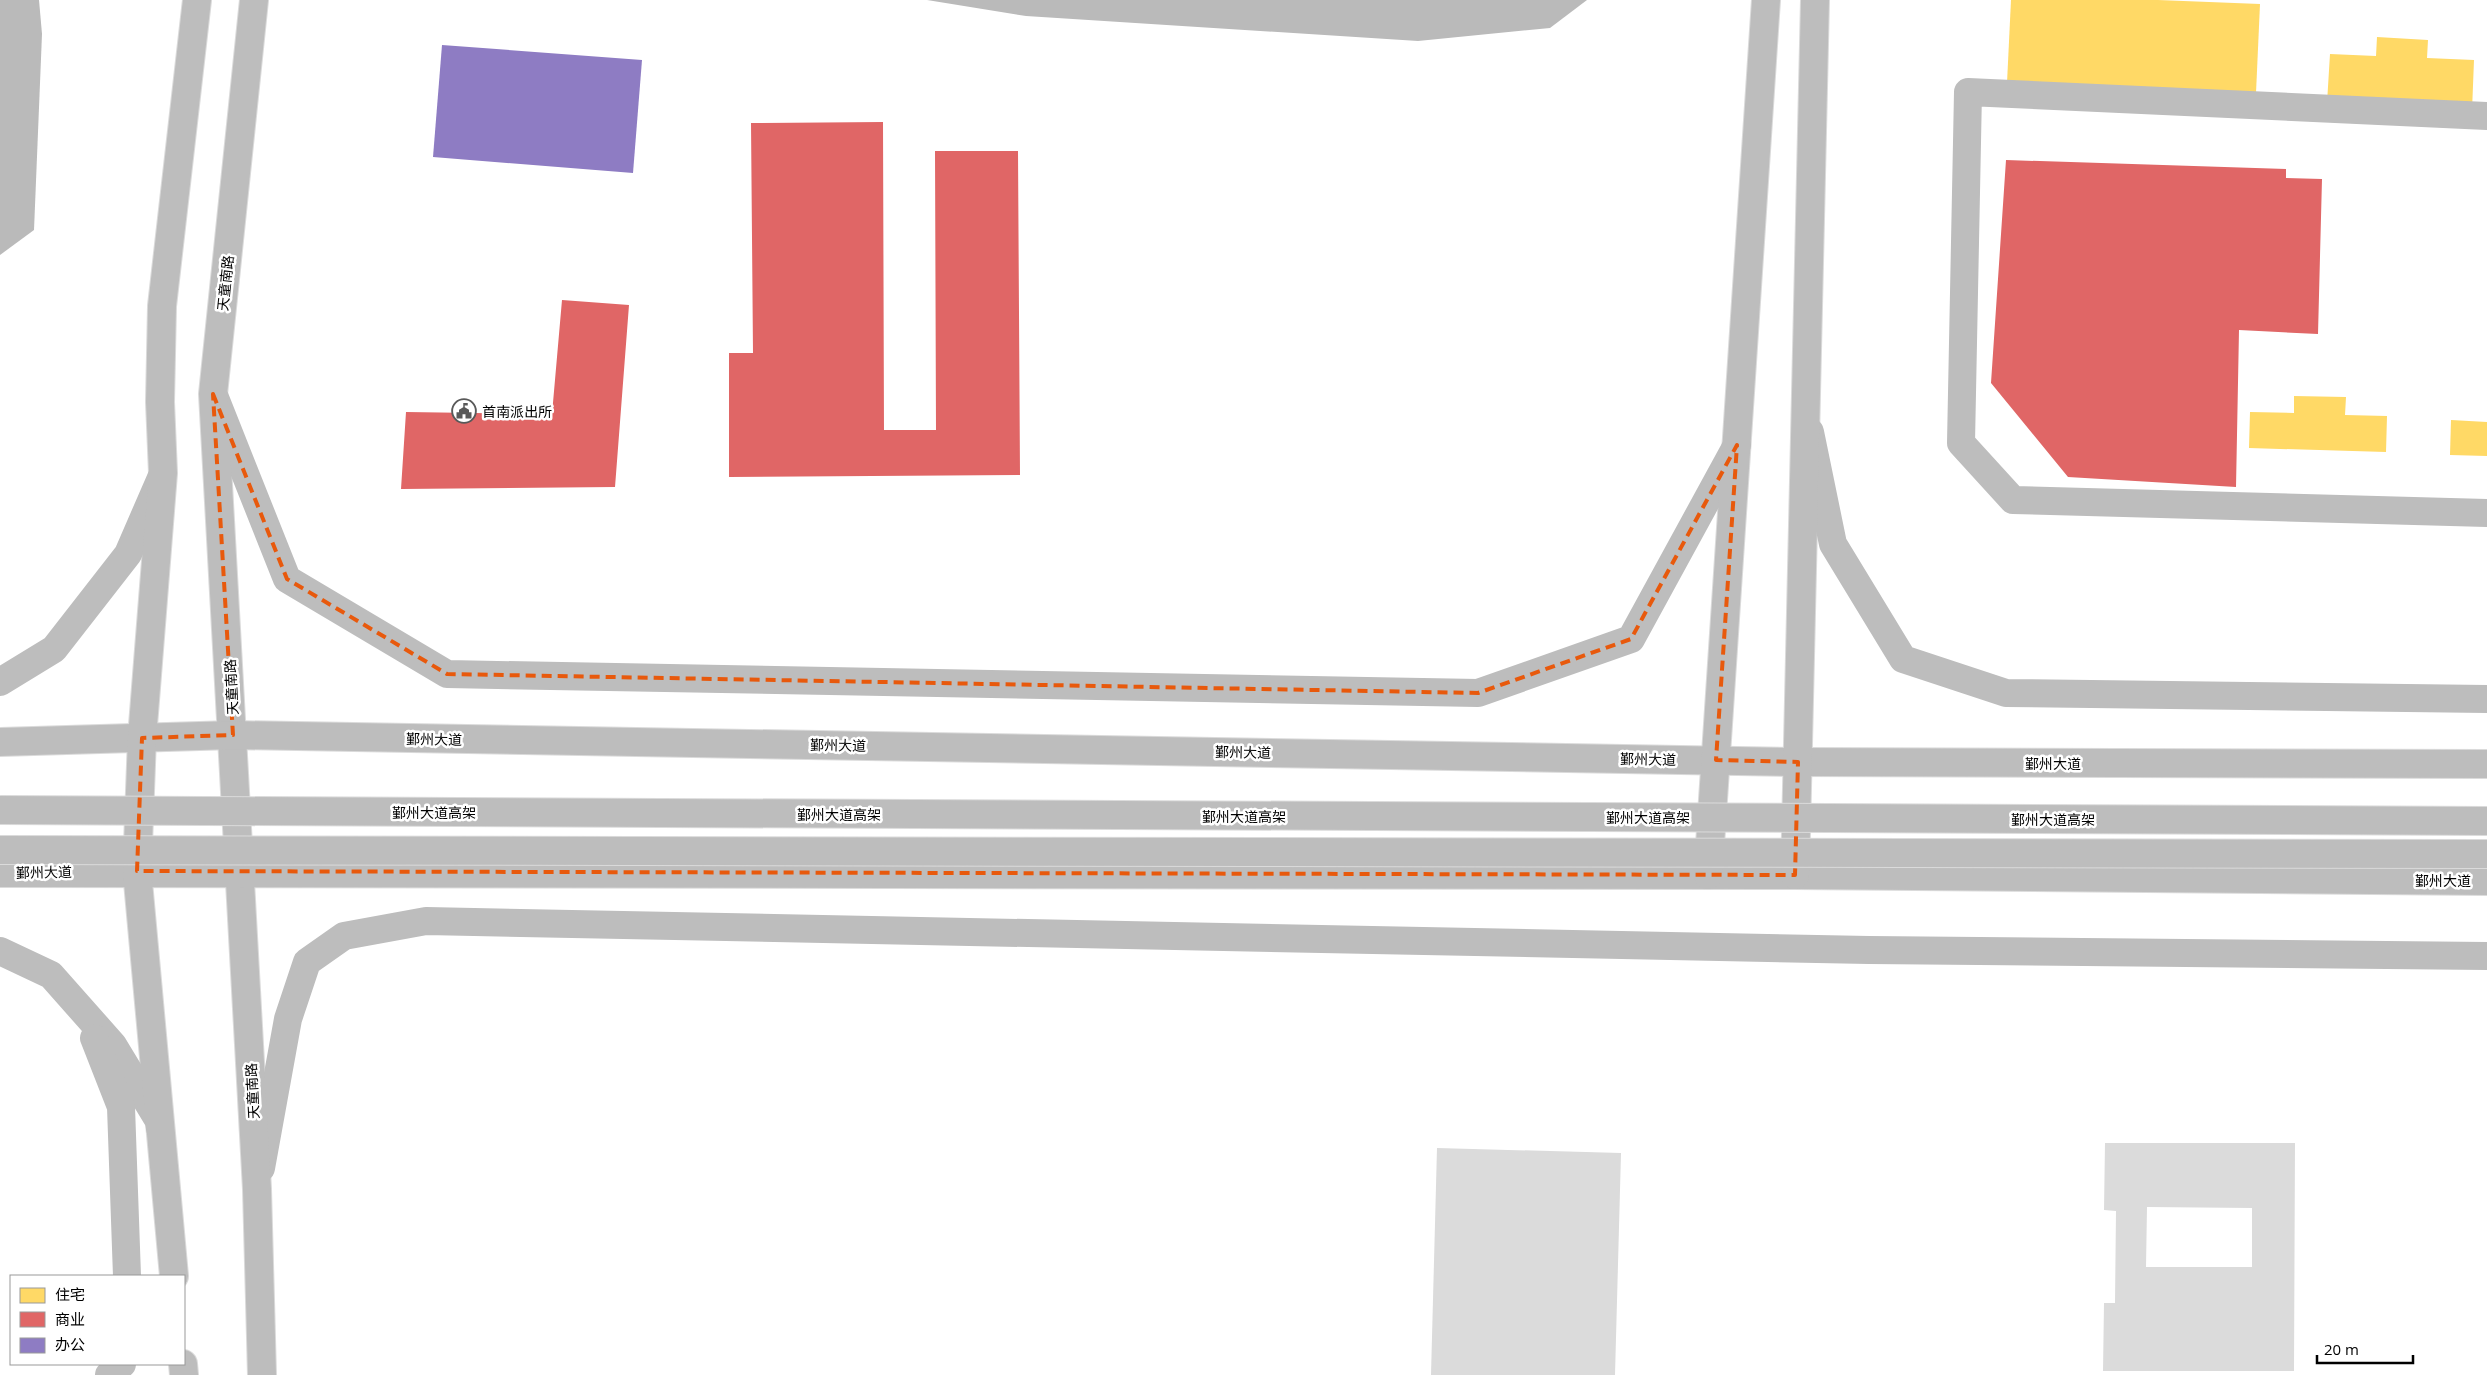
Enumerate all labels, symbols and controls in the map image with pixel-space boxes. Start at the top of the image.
street label: 天童南路 [213,254,237,312]
public building icon: 首南派出所 [451,398,477,424]
place label: 首南派出所 [482,402,552,421]
street label: 天童南路 [220,659,242,715]
street label: 鄞州大道 [406,729,462,749]
street label: 鄞州大道 [810,735,866,755]
street label: 鄞州大道 [1215,742,1271,762]
street label: 鄞州大道 [1620,749,1676,769]
street label: 鄞州大道 [2025,754,2081,773]
street label: 鄞州大道高架 [392,803,476,822]
street label: 鄞州大道高架 [797,805,881,824]
street label: 鄞州大道高架 [1202,807,1286,826]
street label: 鄞州大道高架 [1606,808,1690,827]
street label: 鄞州大道高架 [2011,810,2095,829]
street label: 鄞州大道 [16,862,72,882]
street label: 鄞州大道 [2415,871,2471,890]
street label: 天童南路 [241,1063,263,1119]
legend [10,1275,185,1365]
text: 住宅 [55,1284,85,1304]
text: 商业 [55,1309,85,1329]
scale bar [2317,1332,2413,1364]
text: 办公 [55,1334,85,1354]
text: 20 m [2324,1339,2359,1359]

